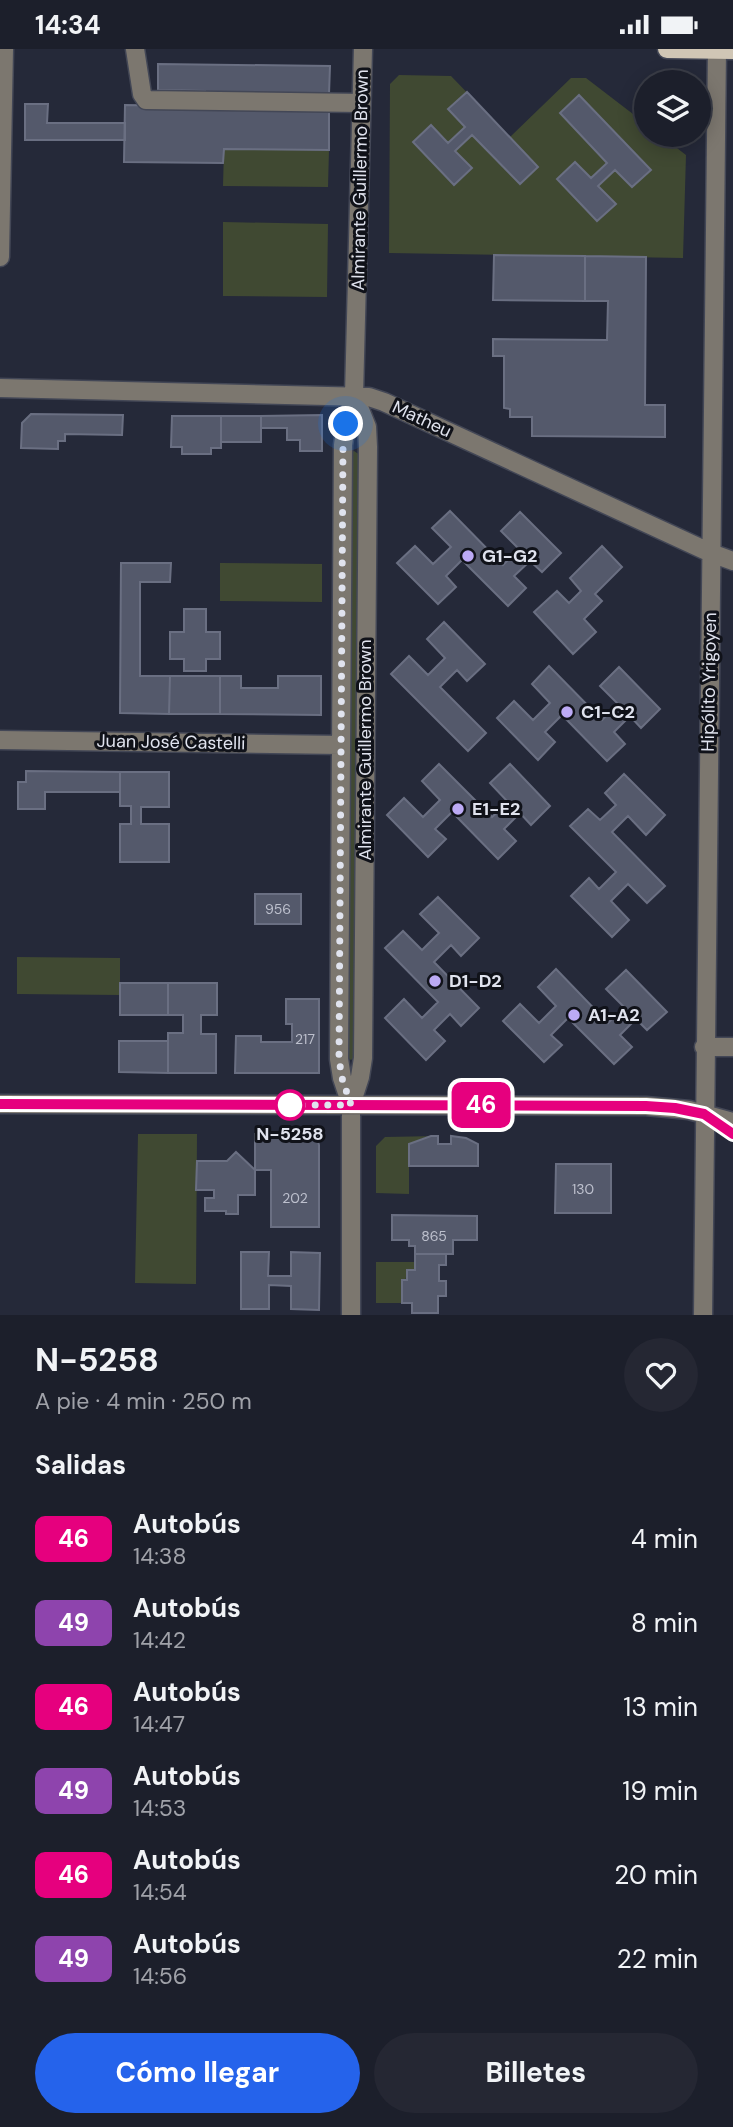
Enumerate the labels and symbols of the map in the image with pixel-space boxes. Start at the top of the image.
street label: Almirante Guillermo Brown [346,69,374,291]
street label: Matheu [389,395,455,443]
your location [328,406,363,441]
place label: G1-G2 [482,544,537,568]
marker: G1-G2 [460,548,476,564]
street label: Hipólito Yrigoyen [696,612,722,752]
street label: Almirante Guillermo Brown [353,639,377,861]
place label: C1-C2 [581,700,635,724]
marker: C1-C2 [559,704,575,720]
street label: Juan José Castelli [96,729,246,755]
place label: E1-E2 [472,797,520,821]
marker: E1-E2 [450,801,466,817]
house number: 956 [265,900,291,918]
place label: D1-D2 [449,969,502,993]
marker: D1-D2 [427,973,443,989]
place label: A1-A2 [588,1003,640,1027]
marker: A1-A2 [566,1007,582,1023]
house number: 217 [295,1030,315,1048]
line badge: 46 [449,1082,512,1128]
marker: N-5258 [275,1090,305,1120]
place label: N-5258 [256,1122,324,1146]
house number: 130 [572,1180,594,1198]
house number: 202 [282,1189,308,1207]
house number: 865 [421,1227,447,1245]

